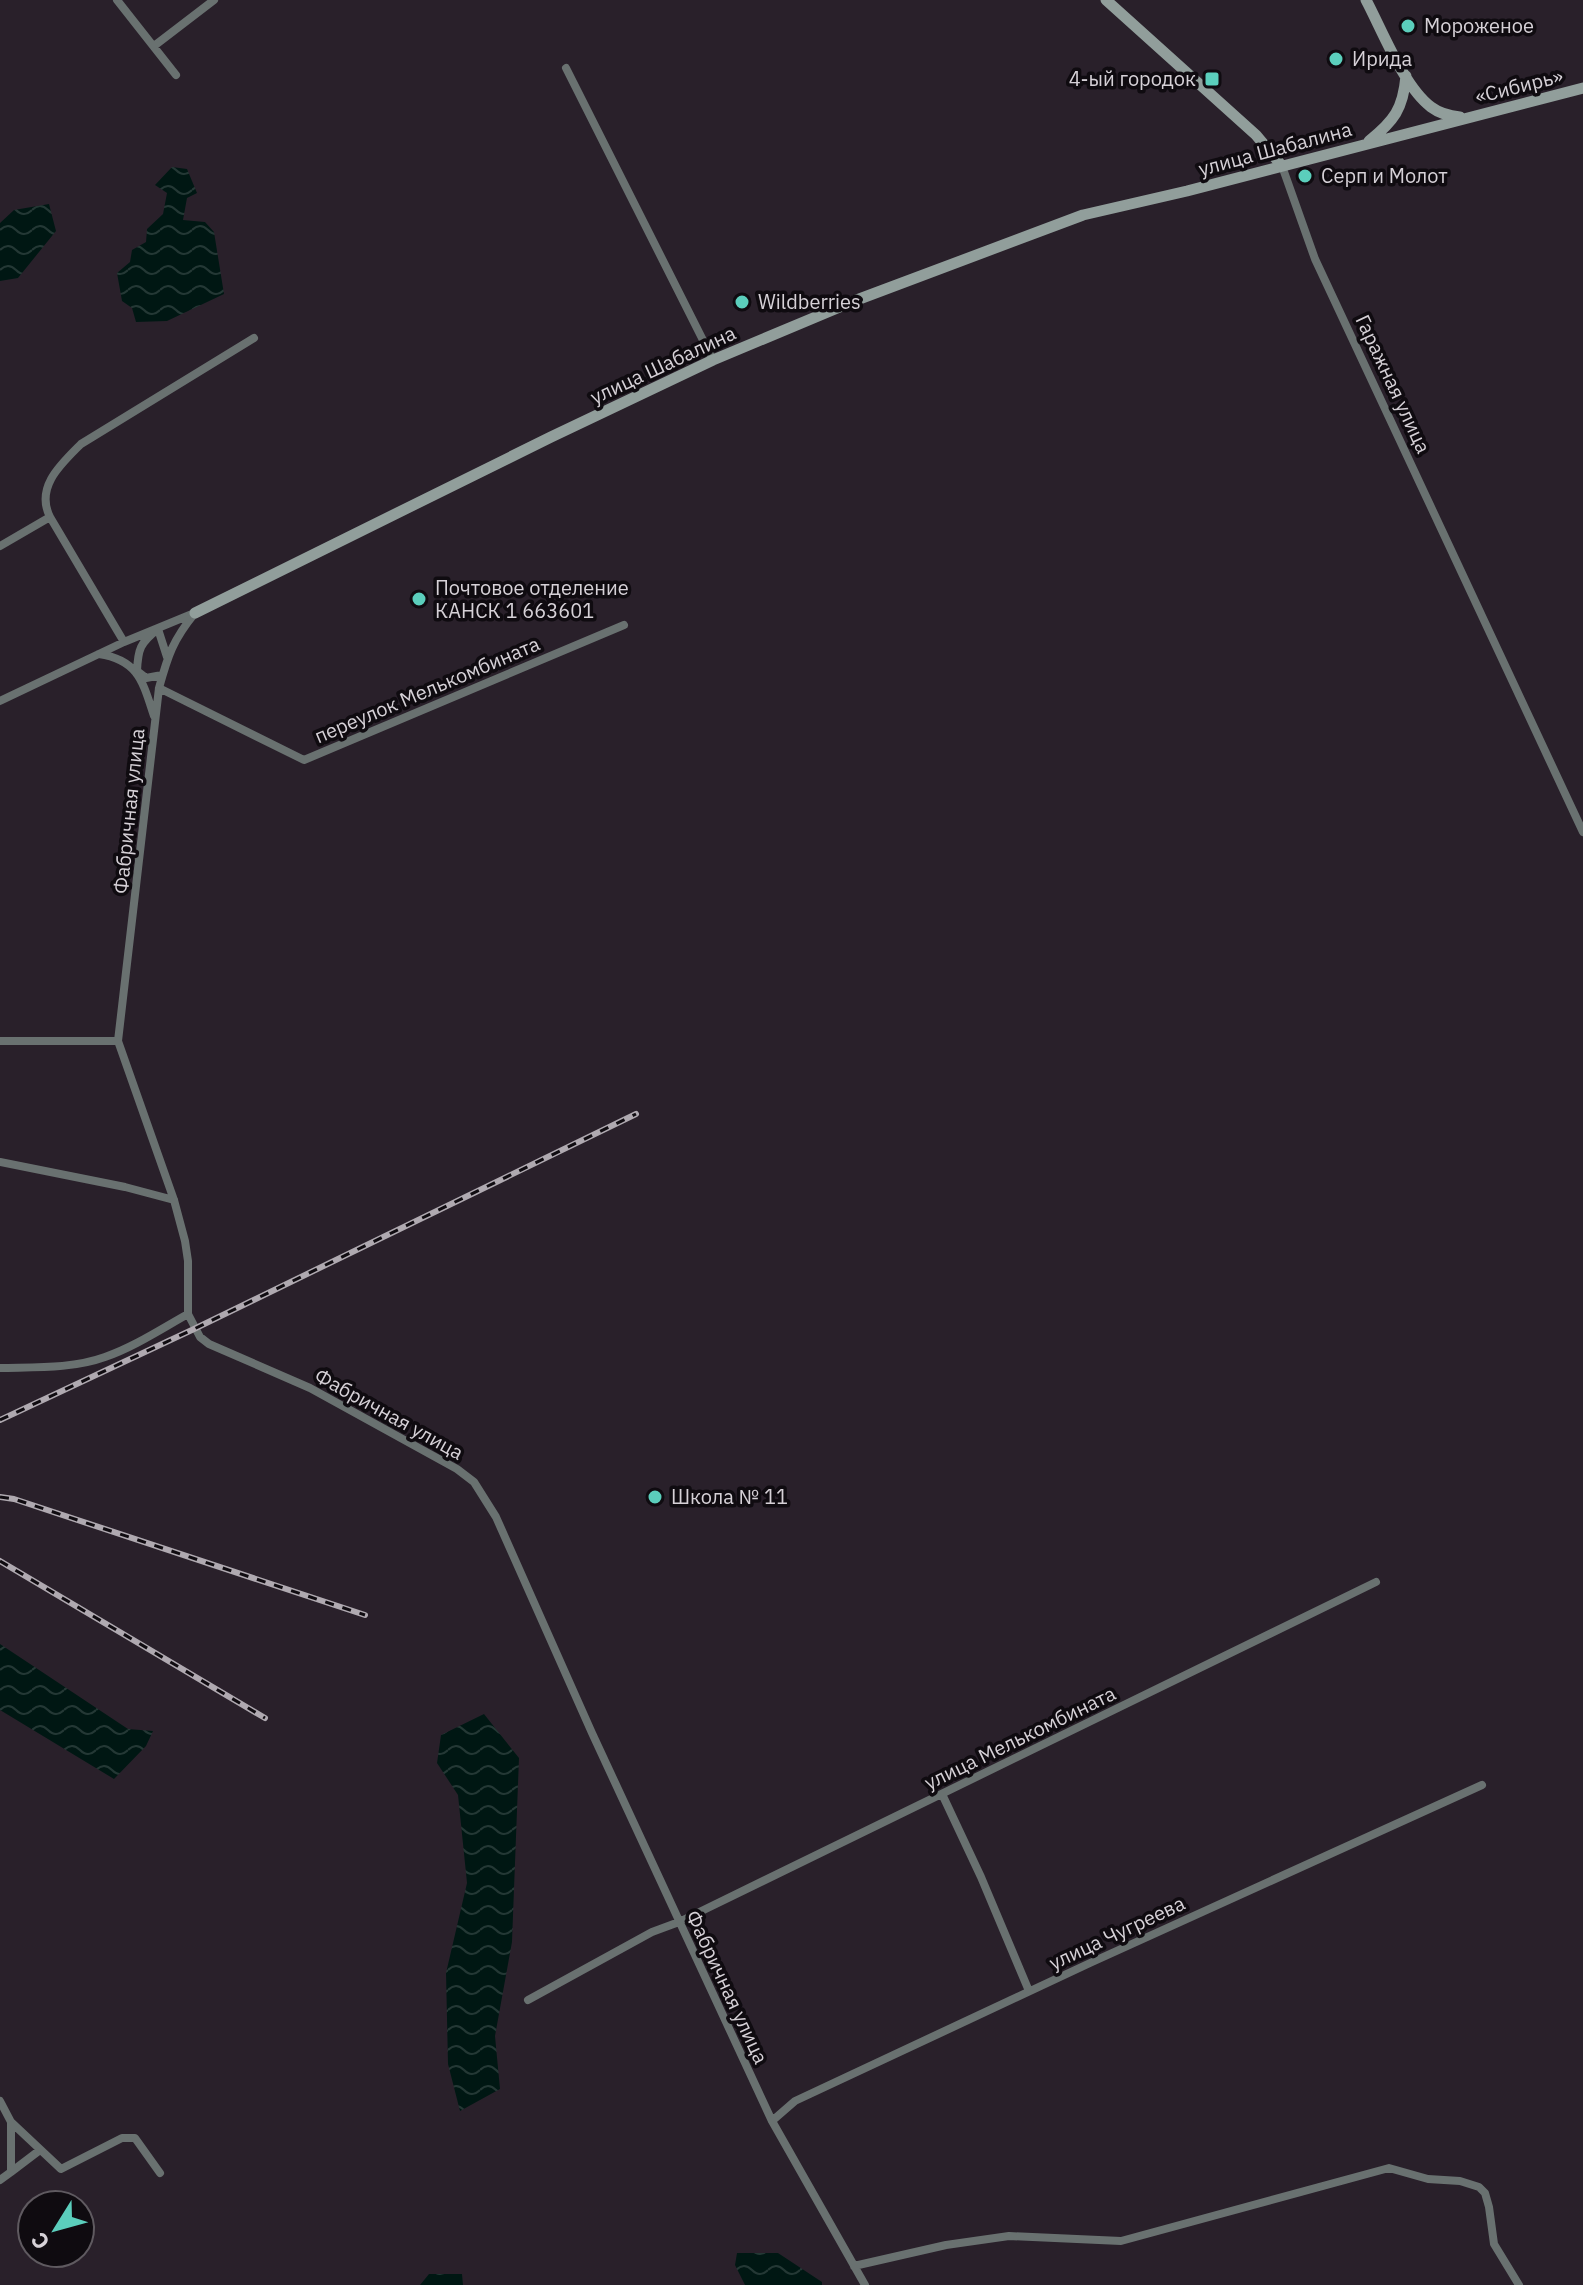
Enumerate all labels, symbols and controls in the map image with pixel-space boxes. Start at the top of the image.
place label: Мороженое [1424,12,1534,39]
marker: Мороженое [1399,17,1417,35]
place label: Ирида [1352,45,1412,72]
marker: Ирида [1327,50,1345,68]
street label: «Сибирь» [1472,62,1566,109]
place label: 4-ый городок [1069,65,1196,92]
marker: 4-ый городок [1203,70,1221,88]
street label: улица Шабалина [1195,115,1355,182]
place label: Серп и Молот [1321,162,1448,189]
marker: Серп и Молот [1296,167,1314,185]
place label: Wildberries [758,288,861,315]
marker: Wildberries [733,293,751,311]
street label: Гаражная улица [1350,310,1437,458]
street label: улица Шабалина [586,319,740,410]
place label: Почтовое отделение КАНСК 1 663601 [435,574,629,624]
marker: Почтовое отделение КАНСК 1 663601 [410,590,428,608]
street label: переулок Мелькомбината [310,630,544,749]
street label: Фабричная улица [106,727,151,895]
street label: Фабричная улица [310,1361,469,1466]
place label: Школа № 11 [671,1483,788,1510]
marker: Школа № 11 [646,1488,664,1506]
street label: улица Мелькомбината [920,1679,1120,1796]
street label: улица Чугреева [1044,1889,1189,1976]
street label: Фабричная улица [680,1906,775,2068]
north arrow [16,2189,96,2269]
text: С [24,2227,56,2256]

